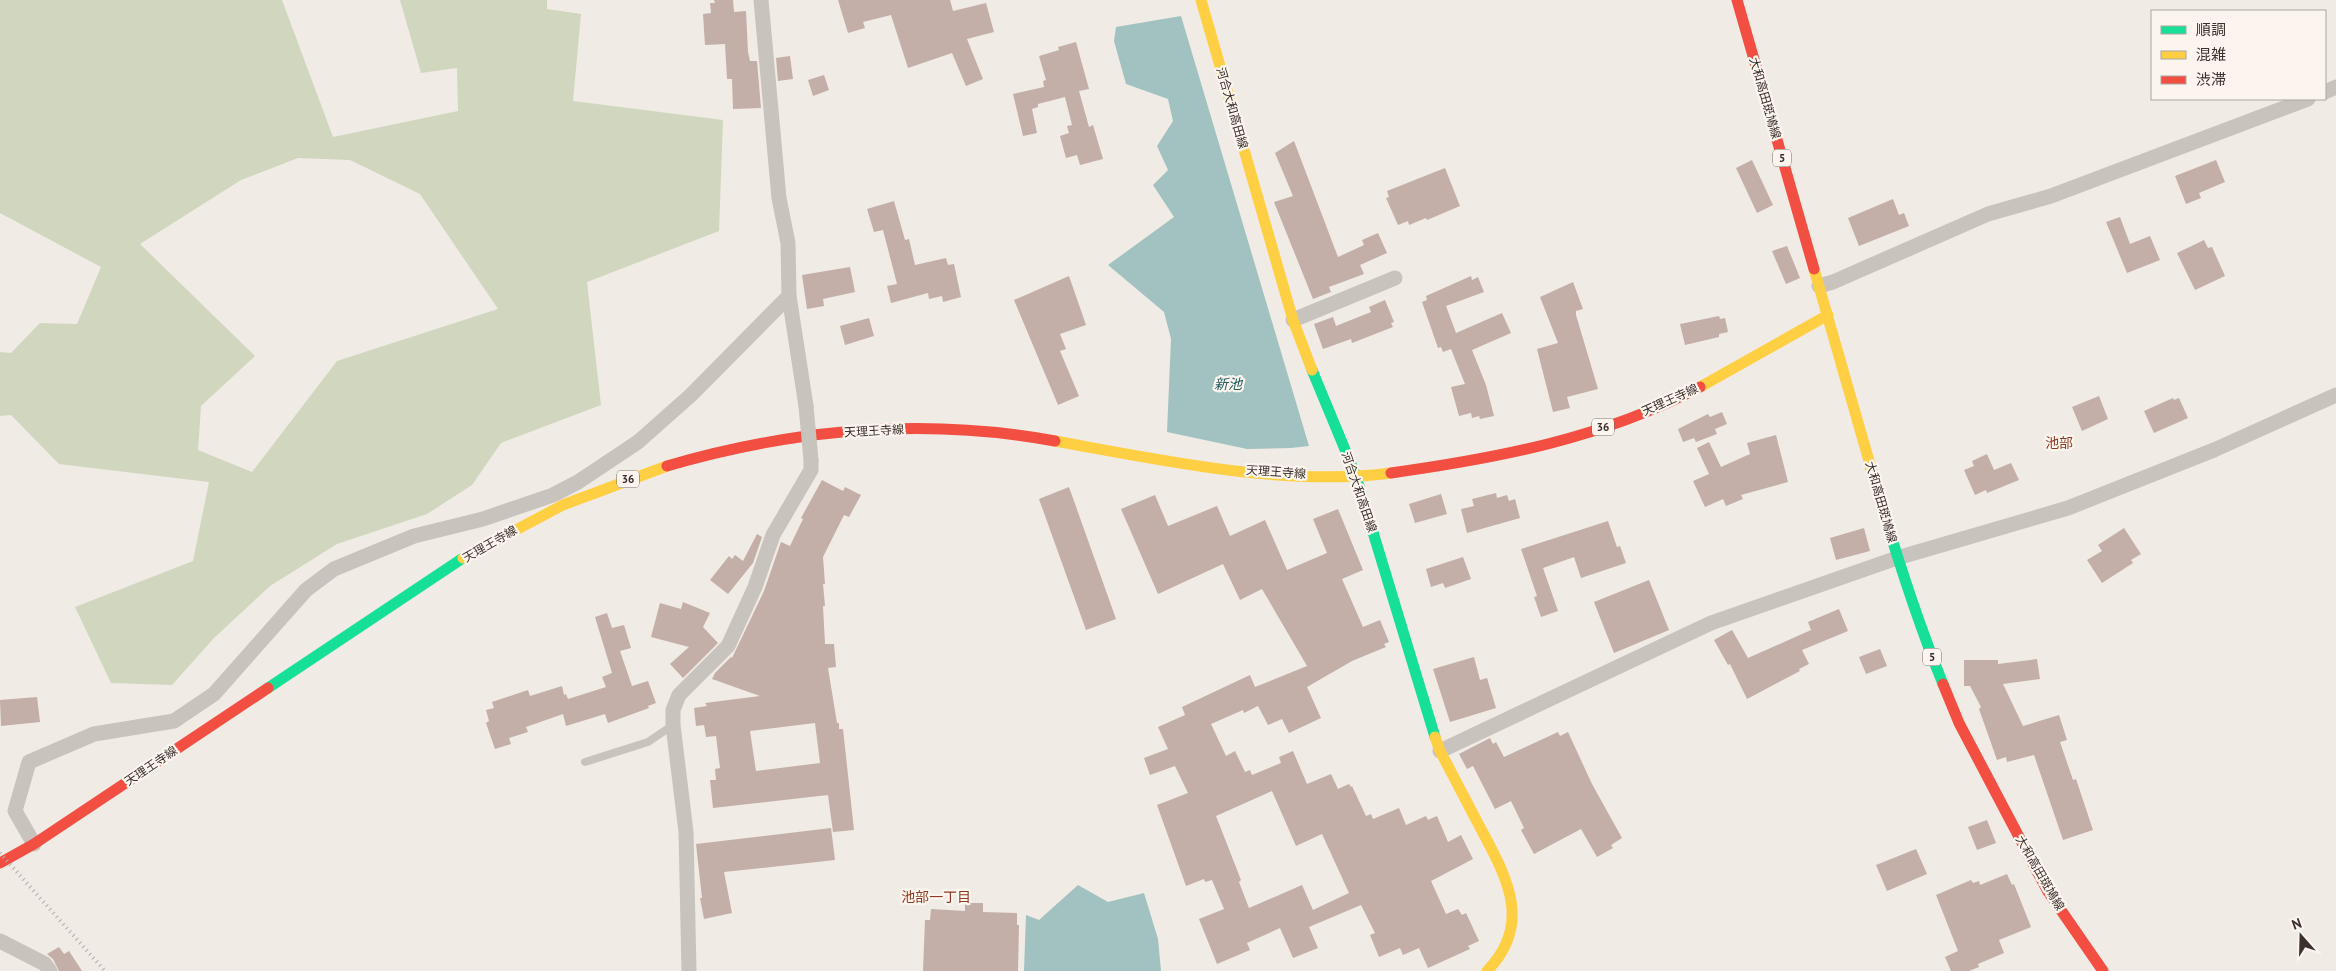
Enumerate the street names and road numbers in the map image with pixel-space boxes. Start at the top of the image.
street label: 大和高田斑鳩線 [1747,55,1784,140]
street label: 河合大和高田線 [1214,65,1251,150]
road number: 5 [1773,150,1791,167]
street label: 天理王寺線 [1639,380,1700,419]
road number: 36 [1592,418,1614,436]
street label: 天理王寺線 [844,421,904,440]
street label: 河合大和高田線 [1339,450,1380,534]
street label: 大和高田斑鳩線 [1863,459,1900,544]
street label: 天理王寺線 [1246,462,1306,481]
road number: 36 [617,470,639,488]
street label: 天理王寺線 [460,522,519,565]
road number: 5 [1923,649,1941,666]
street label: 天理王寺線 [122,743,180,789]
street label: 大和高田斑鳩線 [2013,833,2068,913]

